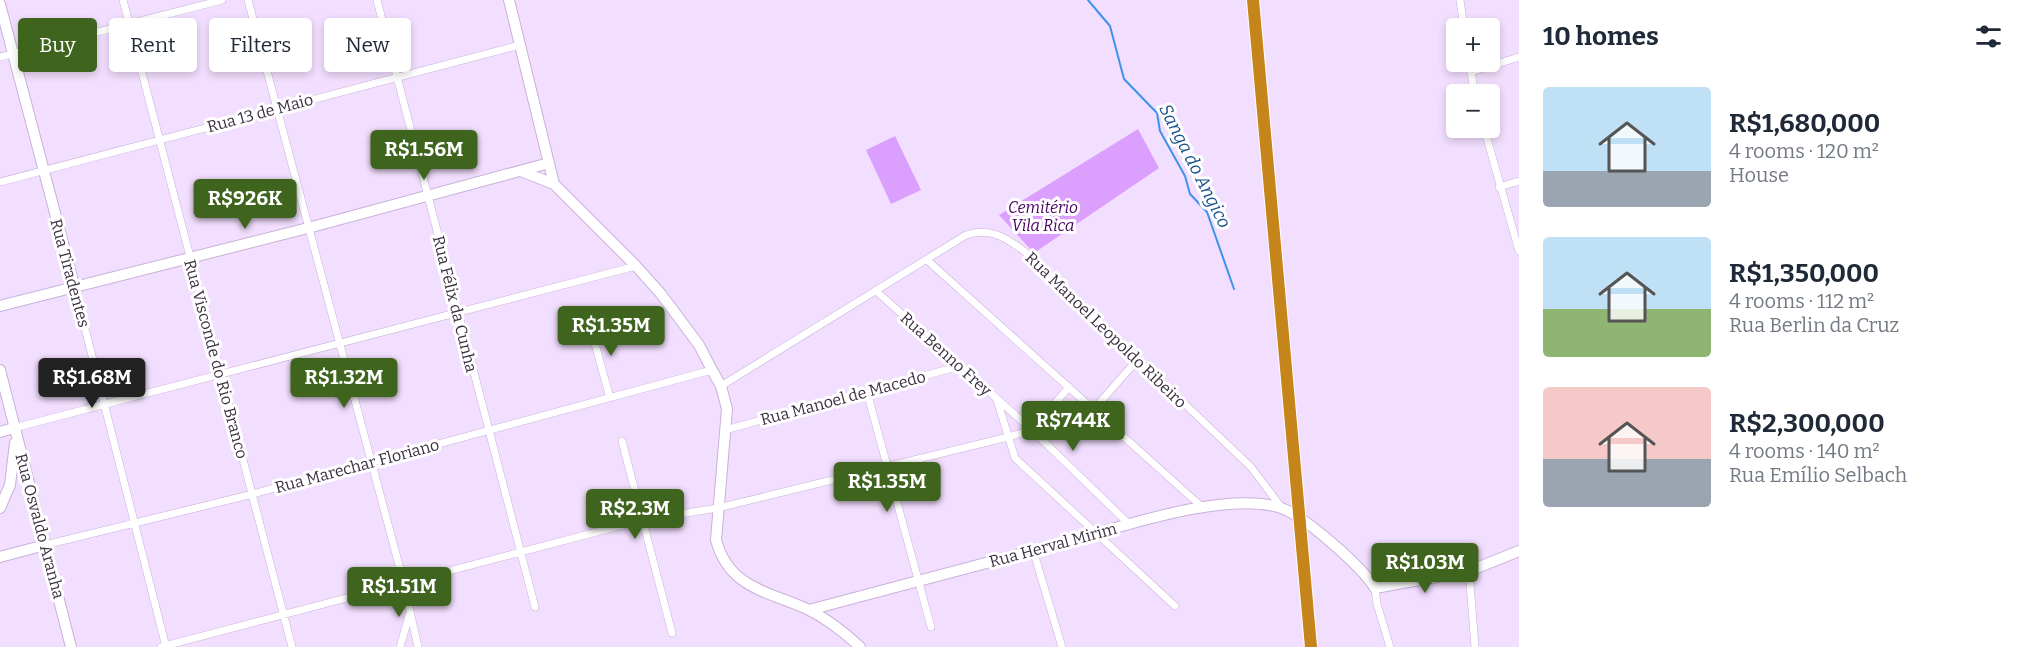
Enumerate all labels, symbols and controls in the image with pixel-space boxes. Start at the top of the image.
chip: Buy [18,18,97,72]
chip: Rent [109,18,197,72]
chip: Filters [209,18,312,72]
chip: New [324,18,411,72]
map controls [1446,18,1500,138]
button: + [1446,18,1500,72]
icon: filters [1972,20,2005,53]
text: 10 homes [1543,21,1659,52]
button: − [1446,84,1500,138]
street label: Rua 13 de Maio [205,90,315,136]
water label: Sanga do Angico [1154,100,1236,232]
text: R$1,680,000 [1729,108,1880,139]
icon: home [1591,111,1663,183]
pin: R$1.56M [369,130,479,181]
text: R$1.56M [384,137,464,161]
text: 4 rooms · 120 m² [1729,139,1879,163]
text: House [1729,163,1789,187]
pin: R$926K [196,179,294,230]
text: R$926K [208,186,282,210]
park label: Cemitério Vila Rica [1008,198,1078,235]
street label: Rua Tiradentes [46,217,94,329]
street label: Rua Félix da Cunha [429,234,481,375]
street label: Rua Manoel Leopoldo Ribeiro [1022,248,1190,412]
street label: Rua Visconde do Rio Branco [180,257,252,461]
text: R$1,350,000 [1729,258,1879,289]
icon: home [1591,261,1663,333]
text: 4 rooms · 112 m² [1729,289,1874,313]
pin: R$1.35M [556,306,666,357]
street label: Rua Benno Frey [897,308,996,400]
text: R$1.35M [572,313,650,337]
text: Rua Berlin da Cruz [1729,313,1899,337]
pin: R$1.68M [37,358,147,409]
pin: R$1.32M [289,358,399,409]
text: R$1.68M [52,365,132,389]
text: R$1.32M [304,365,384,389]
street label: Rua Manoel de Macedo [758,367,928,429]
pin: R$744K [1024,401,1122,452]
text: R$744K [1036,408,1110,432]
text: R$2,300,000 [1729,408,1885,439]
icon: home [1591,411,1663,483]
street label: Rua Marechar Floriano [273,435,441,497]
text: 4 rooms · 140 m² [1729,439,1880,463]
street label: Rua Osvaldo Aranha [11,451,69,601]
pin: R$1.35M [832,462,942,513]
text: Rua Emílio Selbach [1729,463,1907,487]
text: R$1.35M [848,469,926,493]
pin: R$2.3M [586,489,684,540]
text: R$2.3M [600,496,670,520]
street label: Rua Herval Mirim [987,519,1119,571]
pin: R$1.03M [1370,543,1480,594]
text: R$1.03M [1385,550,1465,574]
pin: R$1.51M [344,567,454,618]
text: R$1.51M [361,574,437,598]

